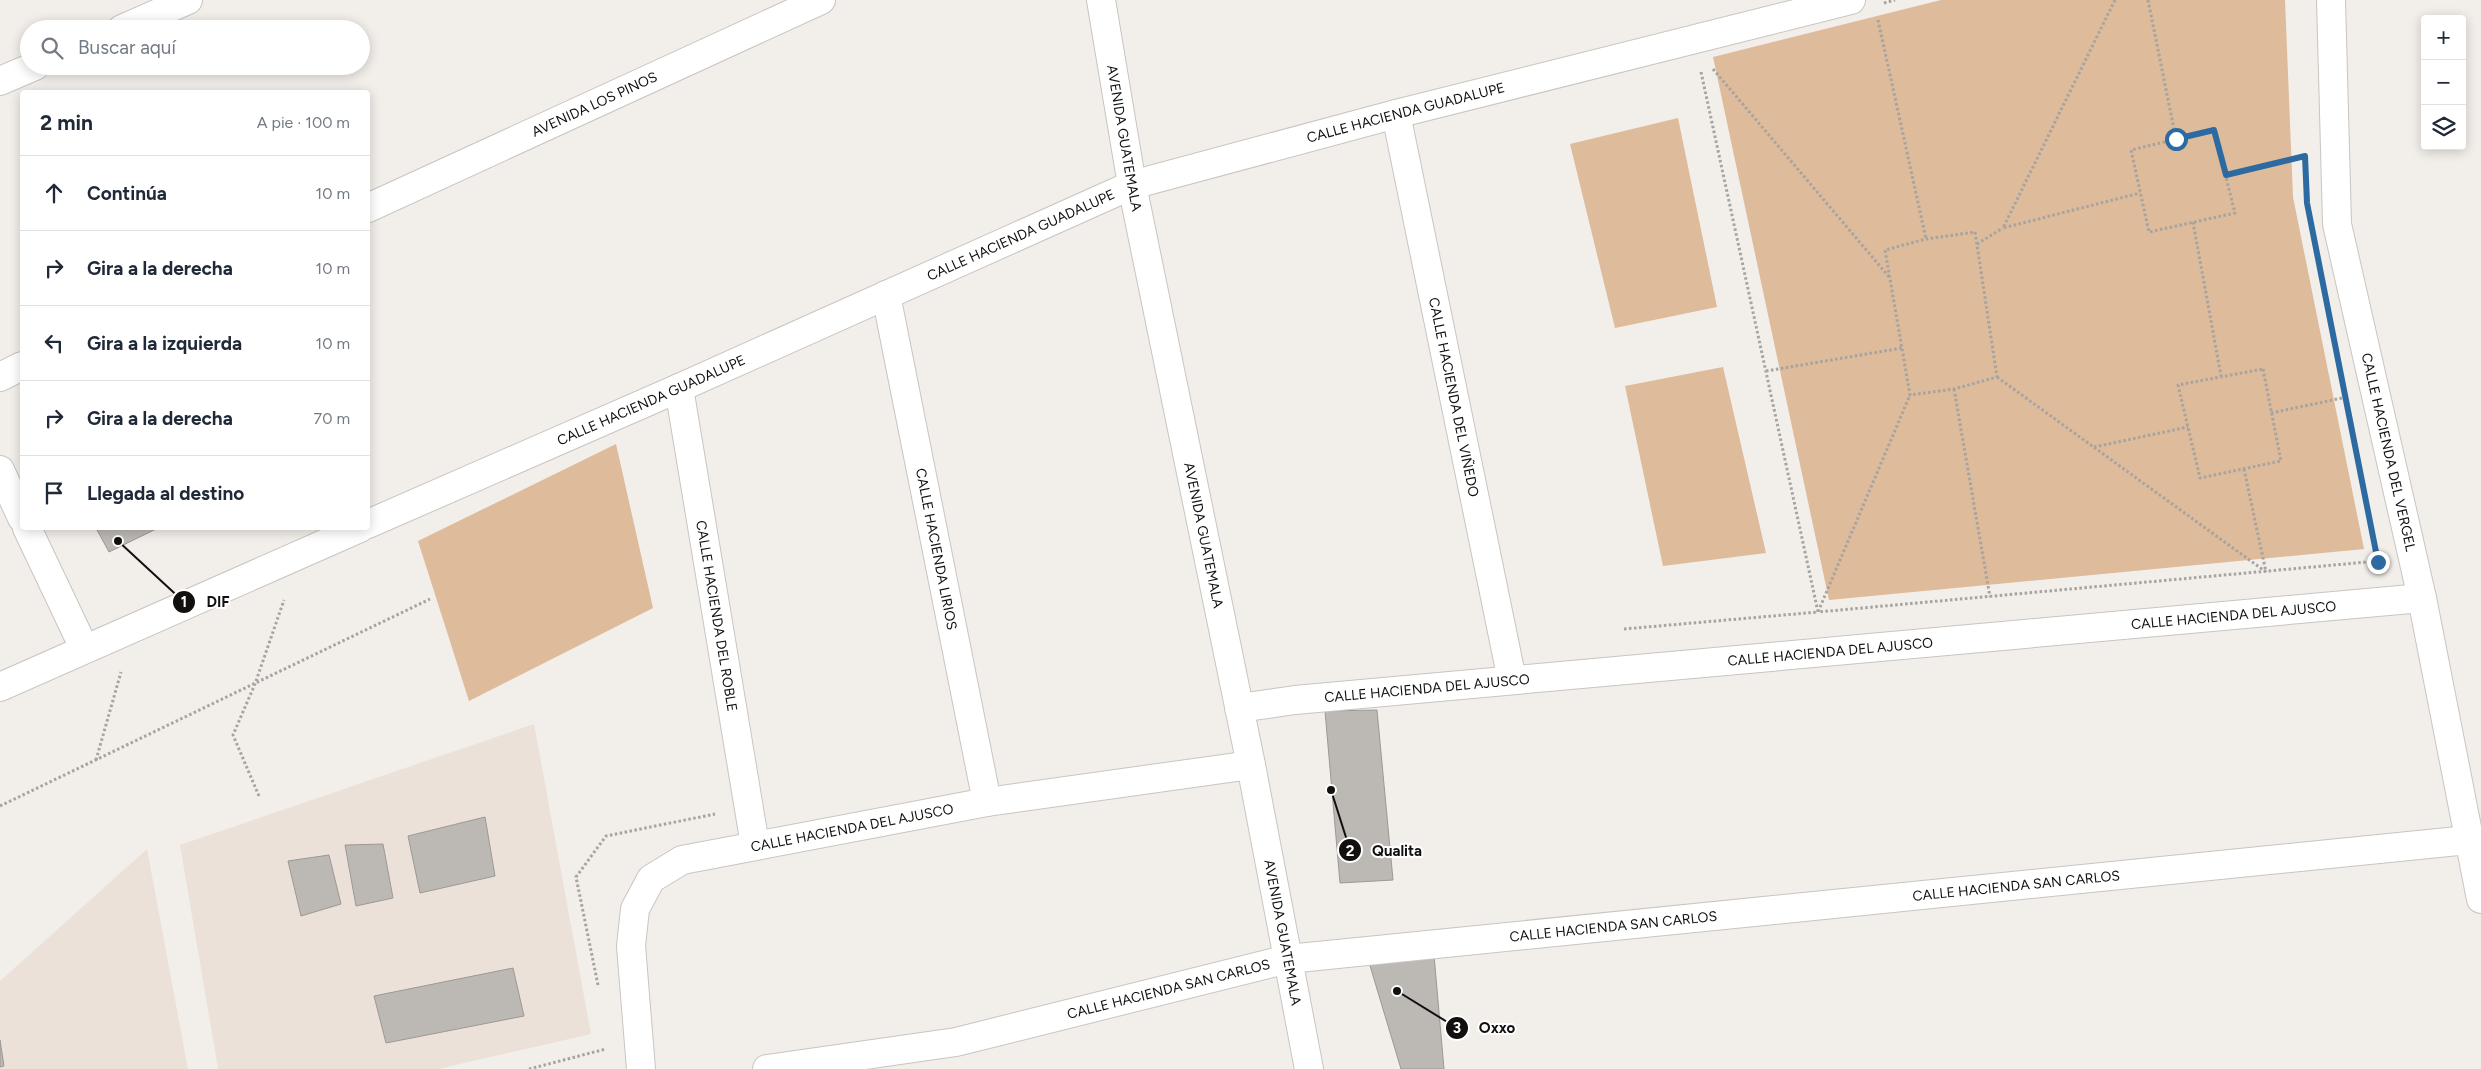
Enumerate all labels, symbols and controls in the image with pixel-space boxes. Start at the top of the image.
map controls [2421,15,2466,150]
button: + [2421,15,2466,60]
search box [20,20,370,75]
icon: search [38,34,66,62]
text: Buscar aquí [78,36,176,59]
button: − [2421,60,2466,105]
street label: AVENIDA GUATEMALA [1104,64,1146,213]
street label: AVENIDA LOS PINOS [529,68,660,140]
street label: CALLE HACIENDA GUADALUPE [1305,79,1506,146]
button: layers [2421,105,2466,150]
text: 2 min [40,110,93,135]
text: A pie · 100 m [257,113,350,132]
route start [2165,128,2188,151]
icon: ahead [40,179,68,207]
text: Continúa [87,182,167,205]
text: 10 m [316,184,350,203]
street label: CALLE HACIENDA GUADALUPE [924,185,1117,284]
icon: right [40,254,68,282]
text: Gira a la derecha [87,257,233,280]
text: 10 m [316,259,350,278]
street label: CALLE HACIENDA DEL VIÑEDO [1425,296,1483,498]
icon: left [40,329,68,357]
text: Gira a la izquierda [87,332,242,355]
text: 10 m [316,334,350,353]
street label: CALLE HACIENDA GUADALUPE [554,351,748,449]
street label: CALLE HACIENDA DEL VERGEL [2358,351,2420,554]
icon: right [40,404,68,432]
text: Gira a la derecha [87,407,233,430]
text: 70 m [314,409,350,428]
street label: AVENIDA GUATEMALA [1181,461,1227,610]
street label: CALLE HACIENDA LIRIOS [912,467,961,631]
icon: arrive [40,479,68,507]
text: Llegada al destino [87,482,244,505]
street label: CALLE HACIENDA DEL ROBLE [693,519,741,713]
route end [2367,551,2390,574]
callout: DIF [172,587,240,617]
text: 1 [181,593,187,611]
text: DIF [206,593,230,611]
street label: CALLE HACIENDA DEL AJUSCO [2130,597,2337,633]
street label: CALLE HACIENDA DEL AJUSCO [1727,634,1934,669]
street label: CALLE HACIENDA DEL AJUSCO [1323,670,1530,706]
street label: CALLE HACIENDA DEL AJUSCO [749,800,955,855]
callout: Qualita [1337,835,1432,865]
text: 2 [1346,842,1355,860]
text: Qualita [1372,842,1422,860]
street label: AVENIDA GUATEMALA [1261,858,1305,1007]
street label: CALLE HACIENDA SAN CARLOS [1912,867,2121,904]
street label: CALLE HACIENDA SAN CARLOS [1509,907,1718,945]
street label: CALLE HACIENDA SAN CARLOS [1065,955,1272,1022]
callout: Oxxo [1444,1013,1525,1043]
text: 3 [1453,1019,1461,1037]
text: Oxxo [1479,1019,1515,1037]

